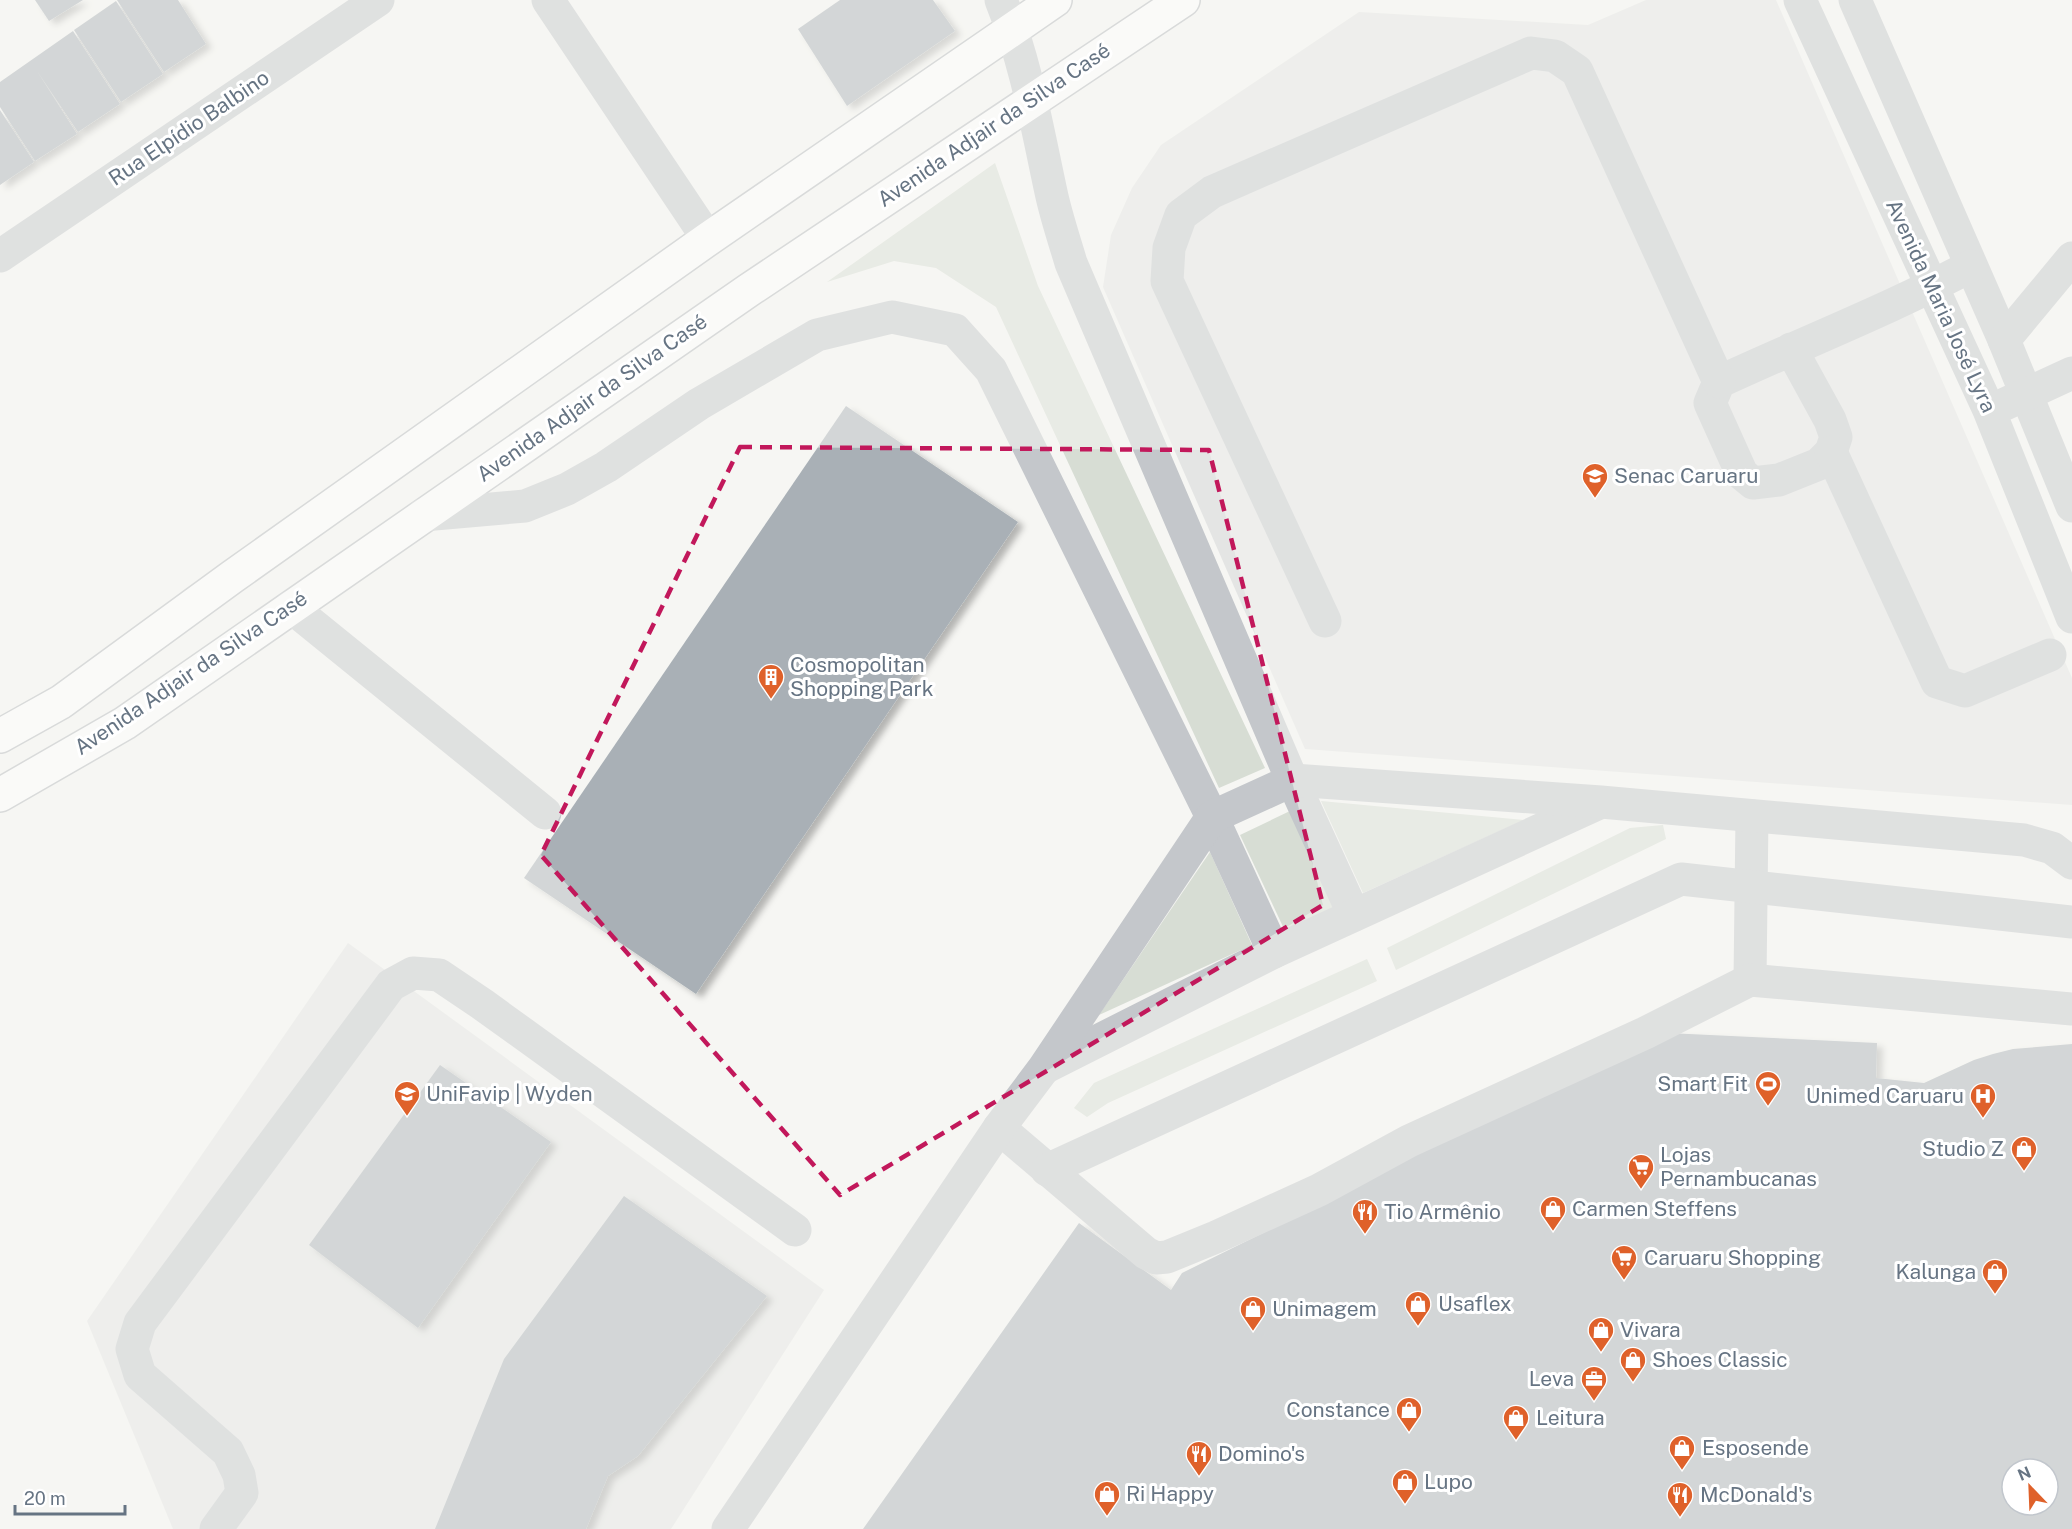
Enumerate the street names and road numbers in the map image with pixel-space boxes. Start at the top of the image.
street label: Avenida Adjair da Silva Casé [873,37,1115,212]
street label: Rua Elpídio Balbino [104,65,274,191]
street label: Avenida Maria José Lyra [1881,195,2002,416]
street label: Avenida Adjair da Silva Casé [472,308,712,487]
street label: Avenida Adjair da Silva Casé [70,585,312,760]

